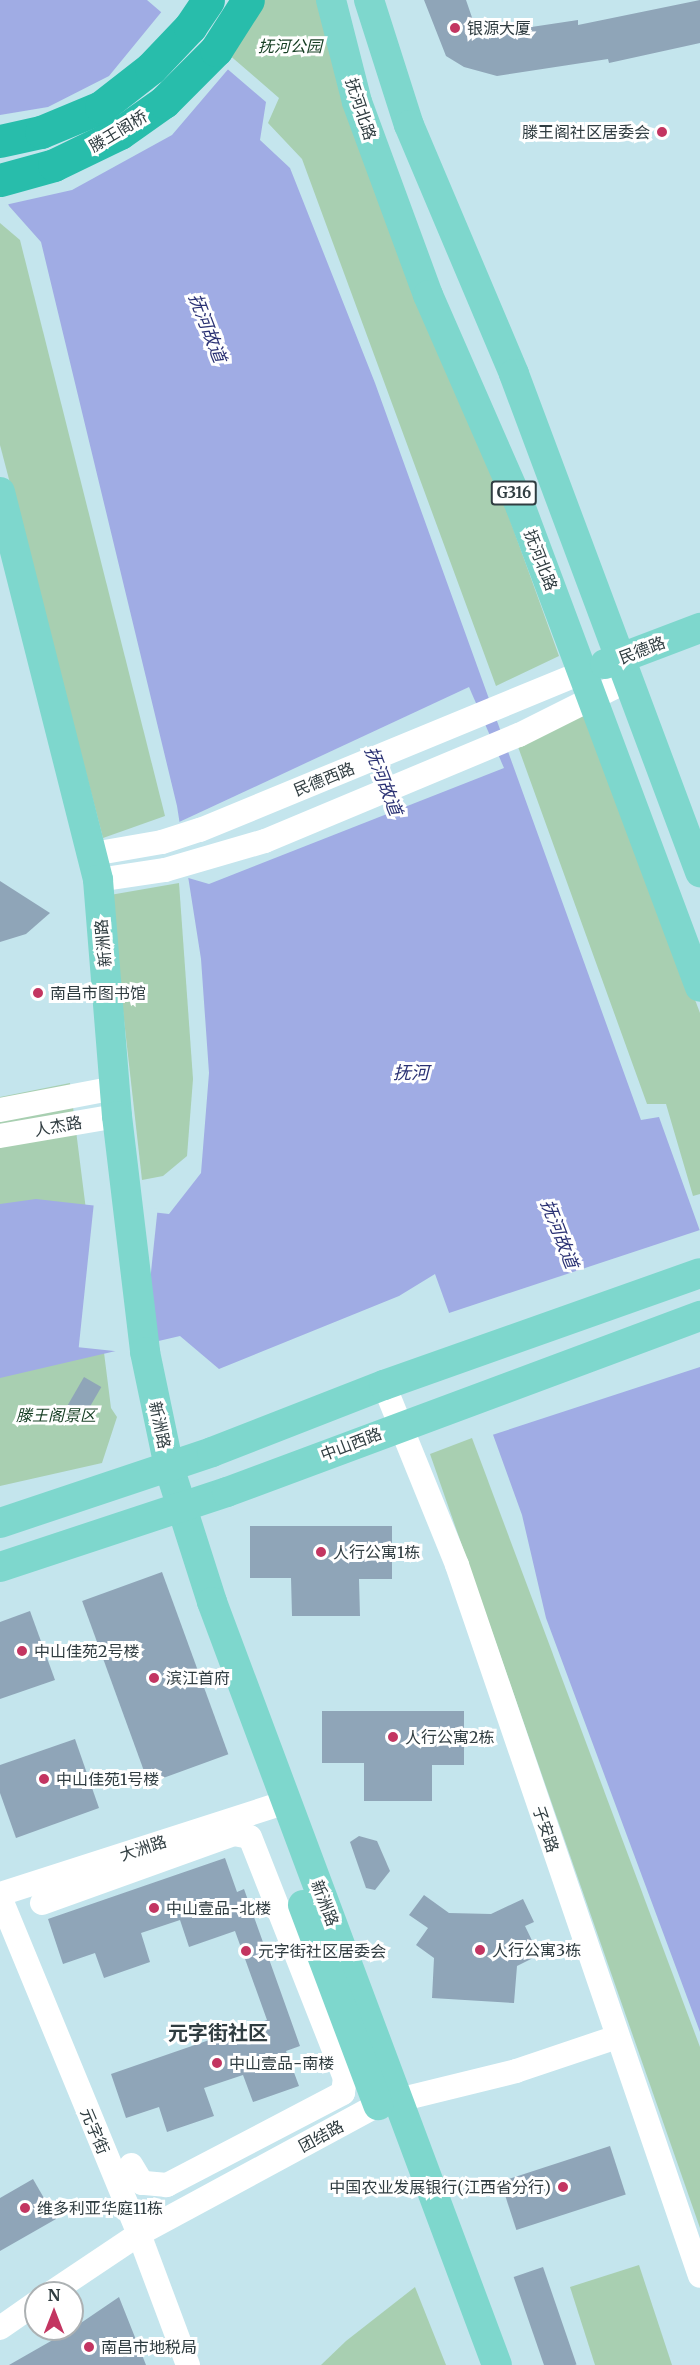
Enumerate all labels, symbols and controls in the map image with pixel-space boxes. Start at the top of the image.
place label: 银源大厦 [467,18,531,38]
marker: 银源大厦 [448,21,462,35]
park label: 抚河公园 [258,36,322,56]
street label: 抚河北路 [342,76,380,142]
street label: 滕王阁桥 [86,106,150,156]
place label: 滕王阁社区居委会 [522,122,650,142]
marker: 滕王阁社区居委会 [655,125,669,139]
water label: 抚河故道 [184,291,230,365]
road number: G316 [490,481,538,505]
street label: 抚河北路 [521,527,561,593]
street label: 民德路 [616,632,668,668]
water label: 抚河故道 [360,744,406,818]
street label: 民德西路 [291,758,357,800]
street label: 新洲路 [91,918,115,968]
place label: 南昌市图书馆 [50,983,146,1003]
marker: 南昌市图书馆 [31,986,45,1000]
water label: 抚河 [393,1062,429,1084]
street label: 人杰路 [33,1112,83,1140]
water label: 抚河故道 [536,1197,582,1271]
street label: 新洲路 [146,1400,174,1450]
park label: 滕王阁景区 [16,1405,96,1425]
street label: 中山西路 [318,1424,384,1464]
place label: 人行公寓1栋 [333,1542,420,1562]
marker: 人行公寓1栋 [314,1545,328,1559]
place label: 中山佳苑2号楼 [34,1641,140,1661]
marker: 中山佳苑2号楼 [15,1644,29,1658]
place label: 滨江首府 [166,1668,230,1688]
marker: 滨江首府 [147,1671,161,1685]
place label: 人行公寓2栋 [405,1727,495,1747]
marker: 人行公寓2栋 [386,1730,400,1744]
place label: 中山佳苑1号楼 [56,1769,159,1789]
marker: 中山佳苑1号楼 [37,1772,51,1786]
street label: 子安路 [529,1803,563,1855]
street label: 大洲路 [117,1831,169,1865]
street label: 新洲路 [307,1877,343,1929]
place label: 中山壹品-北楼 [166,1898,271,1918]
marker: 中山壹品-北楼 [147,1901,161,1915]
place label: 人行公寓3栋 [492,1940,581,1960]
place label: 元字街社区居委会 [258,1941,386,1961]
marker: 人行公寓3栋 [473,1943,487,1957]
marker: 元字街社区居委会 [239,1944,253,1958]
district label: 元字街社区 [168,2020,268,2044]
place label: 中山壹品-南楼 [229,2053,334,2073]
marker: 中山壹品-南楼 [210,2056,224,2070]
street label: 元字街 [77,2105,113,2157]
street label: 团结路 [295,2116,347,2156]
place label: 中国农业发展银行(江西省分行) [329,2177,551,2197]
marker: 中国农业发展银行(江西省分行) [556,2180,570,2194]
place label: 维多利亚华庭11栋 [37,2198,163,2218]
marker: 维多利亚华庭11栋 [18,2201,32,2215]
north arrow [24,2281,84,2341]
text: N [48,2285,60,2305]
place label: 南昌市地税局 [101,2337,197,2357]
marker: 南昌市地税局 [82,2340,96,2354]

